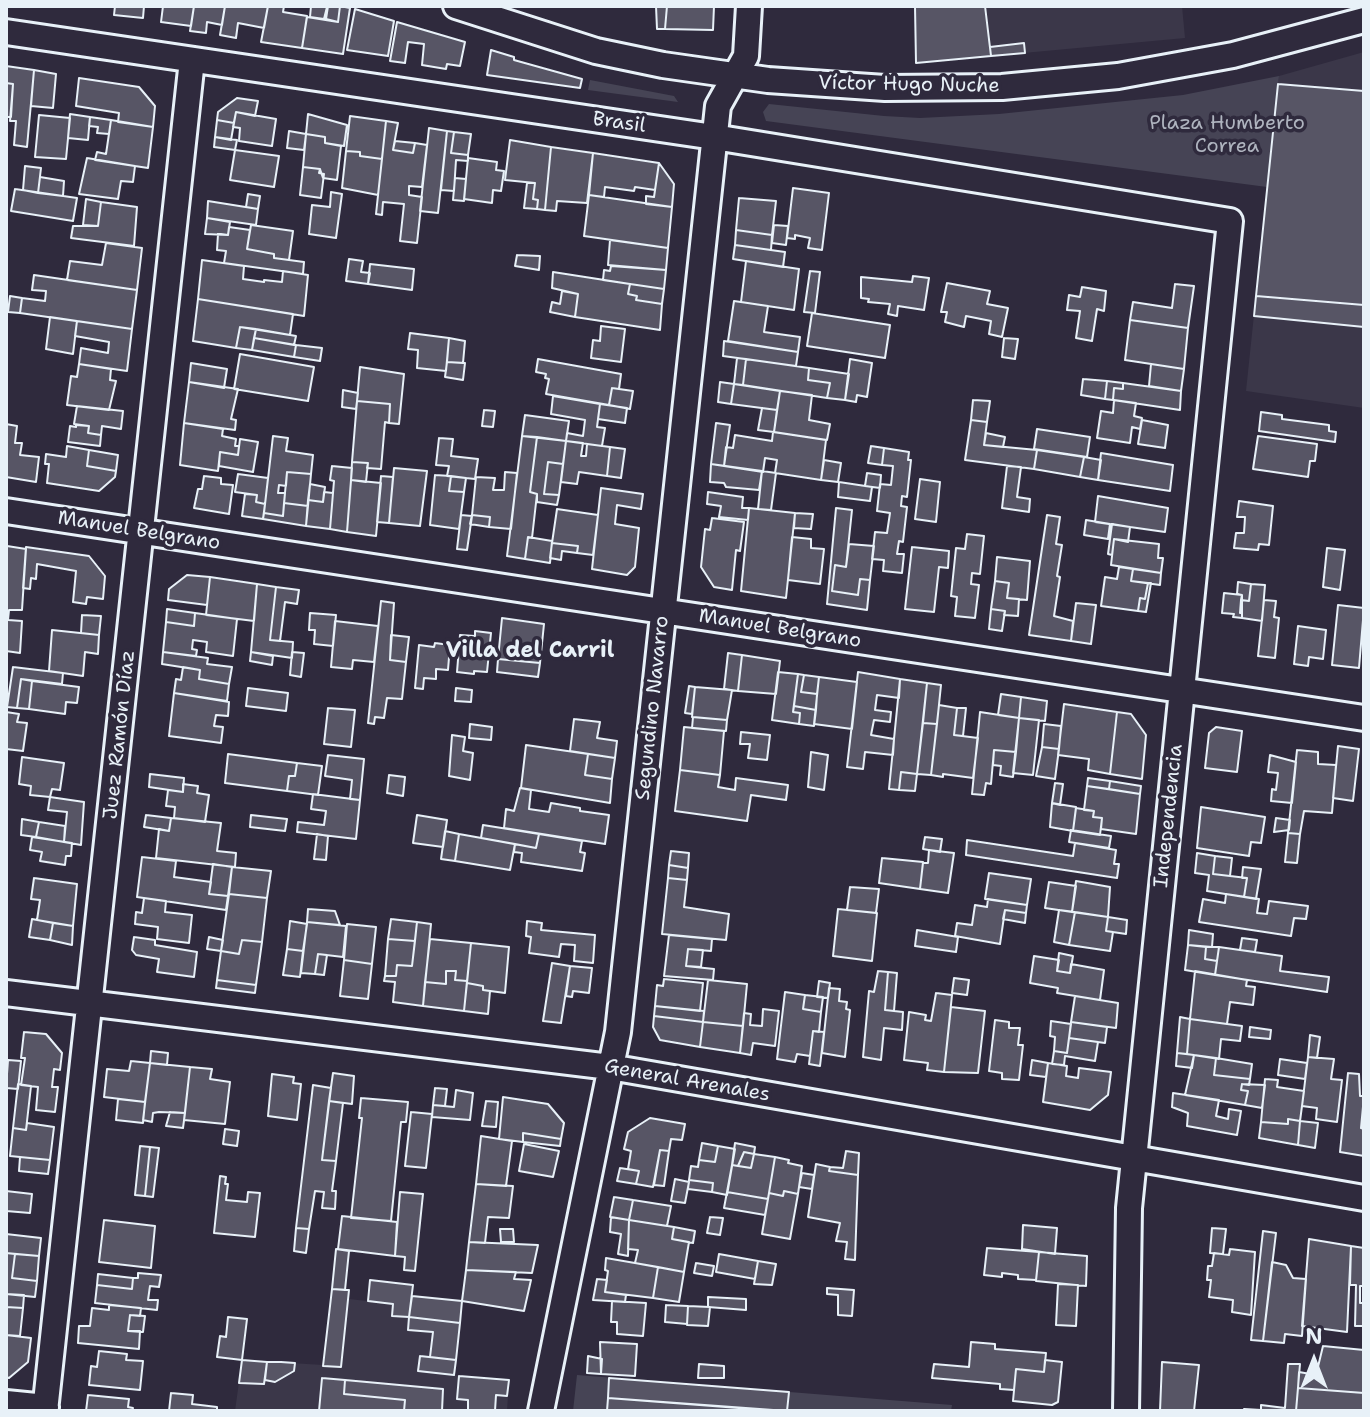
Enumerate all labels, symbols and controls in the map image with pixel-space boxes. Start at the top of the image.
street label: Víctor Hugo Nuche [818,71,1000,99]
street label: Brasil [591,107,647,139]
park label: Plaza Humberto Correa [1149,112,1305,159]
street label: Manuel Belgrano [56,506,222,556]
street label: Manuel Belgrano [697,604,863,654]
street label: Segundino Navarro [631,615,675,801]
district label: Villa del Carril [446,638,614,664]
street label: Juez Ramón Díaz [99,649,141,821]
street label: Independencia [1150,743,1188,889]
street label: General Arenales [602,1055,772,1107]
north arrow [1274,1321,1354,1401]
text: N [1305,1322,1323,1351]

